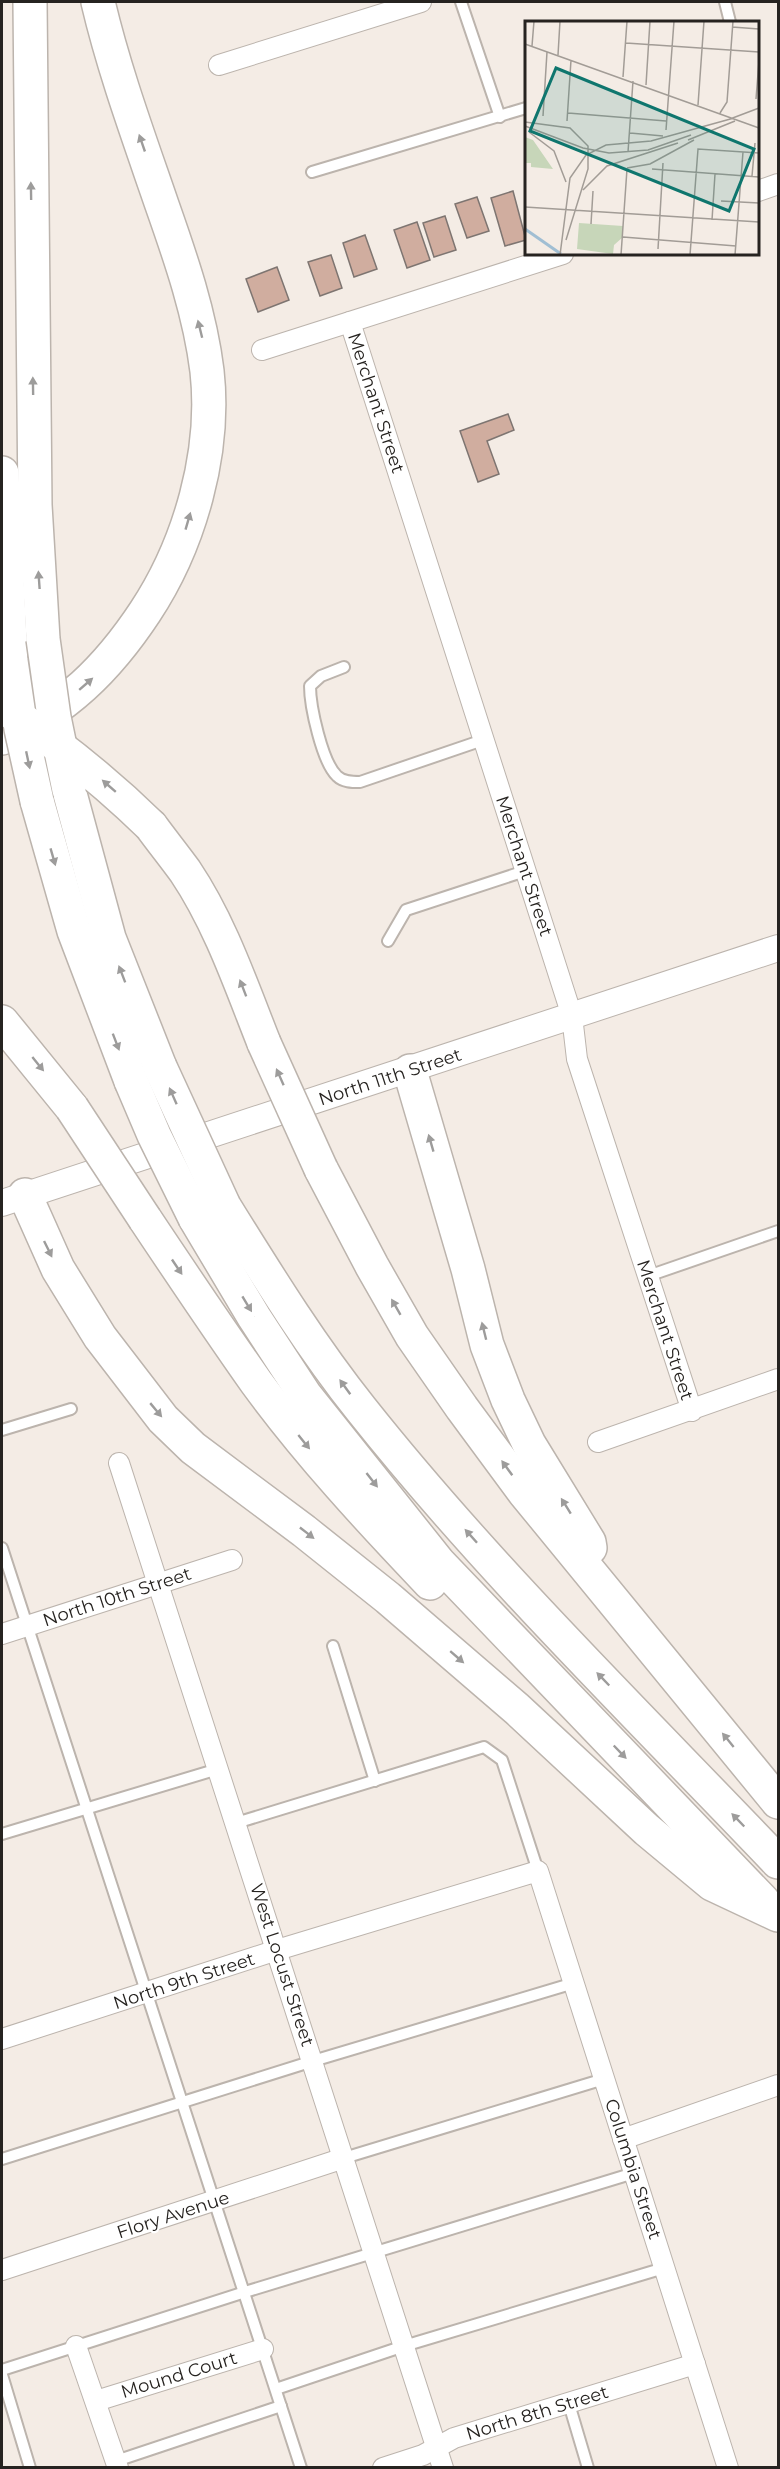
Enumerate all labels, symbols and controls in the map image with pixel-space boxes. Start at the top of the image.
inset map [525,21,759,255]
one-way arrow [137,134,146,152]
one-way arrow [26,181,35,200]
one-way arrow [194,320,204,338]
street label: Merchant Street [343,330,409,476]
one-way arrow [28,376,38,395]
one-way arrow [184,512,194,531]
one-way arrow [35,571,44,590]
one-way arrow [78,678,93,691]
one-way arrow [23,751,33,770]
one-way arrow [102,780,117,793]
street label: Merchant Street [491,793,557,939]
one-way arrow [49,848,58,866]
one-way arrow [117,964,127,982]
one-way arrow [238,979,247,997]
one-way arrow [111,1033,121,1051]
street label: North 11th Street [316,1043,464,1111]
one-way arrow [31,1056,44,1072]
one-way arrow [274,1068,284,1086]
one-way arrow [167,1087,177,1105]
one-way arrow [426,1134,435,1152]
one-way arrow [43,1240,52,1257]
street label: Merchant Street [632,1257,698,1403]
one-way arrow [172,1259,183,1276]
one-way arrow [241,1296,252,1312]
one-way arrow [391,1298,401,1315]
one-way arrow [478,1322,488,1340]
one-way arrow [339,1380,351,1396]
one-way arrow [150,1403,162,1418]
one-way arrow [297,1435,310,1450]
one-way arrow [501,1460,513,1475]
one-way arrow [365,1472,377,1487]
one-way arrow [561,1498,572,1514]
one-way arrow [299,1527,314,1539]
one-way arrow [465,1529,478,1544]
street label: North 10th Street [40,1563,194,1631]
one-way arrow [449,1651,465,1664]
one-way arrow [596,1672,610,1687]
one-way arrow [722,1733,735,1748]
one-way arrow [613,1745,627,1760]
one-way arrow [732,1813,745,1828]
street label: West Locust Street [245,1881,319,2049]
street label: North 9th Street [111,1948,257,2014]
street label: Columbia Street [600,2096,666,2242]
street label: Flory Avenue [114,2186,232,2244]
street label: Mound Court [118,2347,240,2403]
street label: North 8th Street [463,2381,611,2445]

